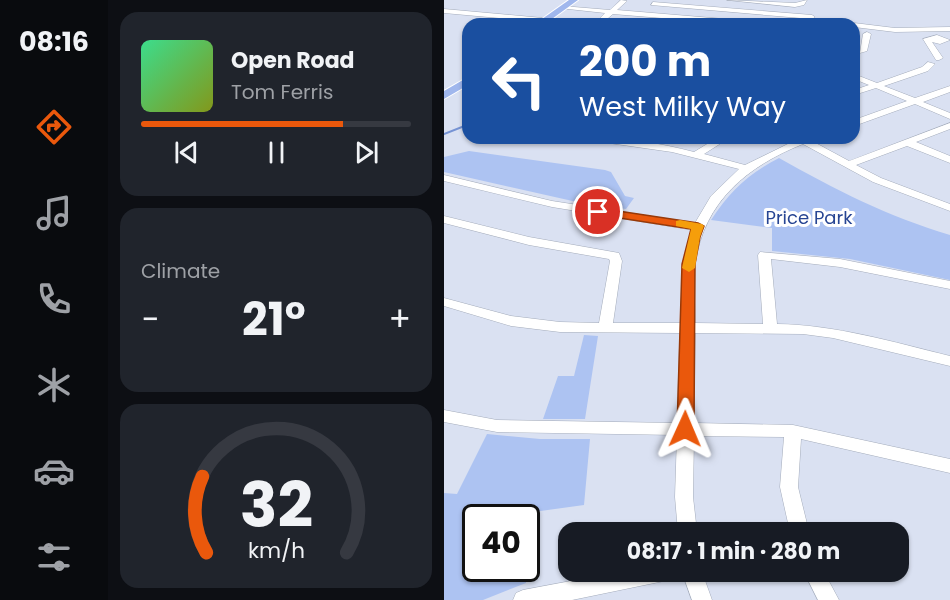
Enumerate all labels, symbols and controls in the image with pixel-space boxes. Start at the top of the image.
text: 08:16 [19,23,89,60]
text: 200 m [579,32,711,91]
icon: left [480,42,558,120]
text: Open Road [231,45,355,76]
text: Tom Ferris [231,78,333,106]
text: West Milky Way [579,88,786,125]
icon: directions [33,106,75,148]
icon: previous [170,136,203,169]
icon: pause [260,136,293,169]
icon: next [350,136,383,169]
pin [572,186,623,237]
icon: music [33,192,75,234]
icon: arrive [581,195,614,228]
park label: Price Park [765,205,853,230]
text: Climate [141,257,220,285]
icon: phone [33,278,75,320]
text: 21° [242,288,306,351]
text: − [141,296,159,343]
text: + [388,296,411,343]
icon: climate [33,364,75,406]
position arrow [653,397,717,461]
icon: car [33,450,75,492]
text: 32 [239,461,313,549]
speed limit sign: 40 [462,504,540,582]
text: km/h [247,535,305,566]
icon: filters [33,536,75,578]
text: 08:17 · 1 min · 280 m [627,536,840,567]

